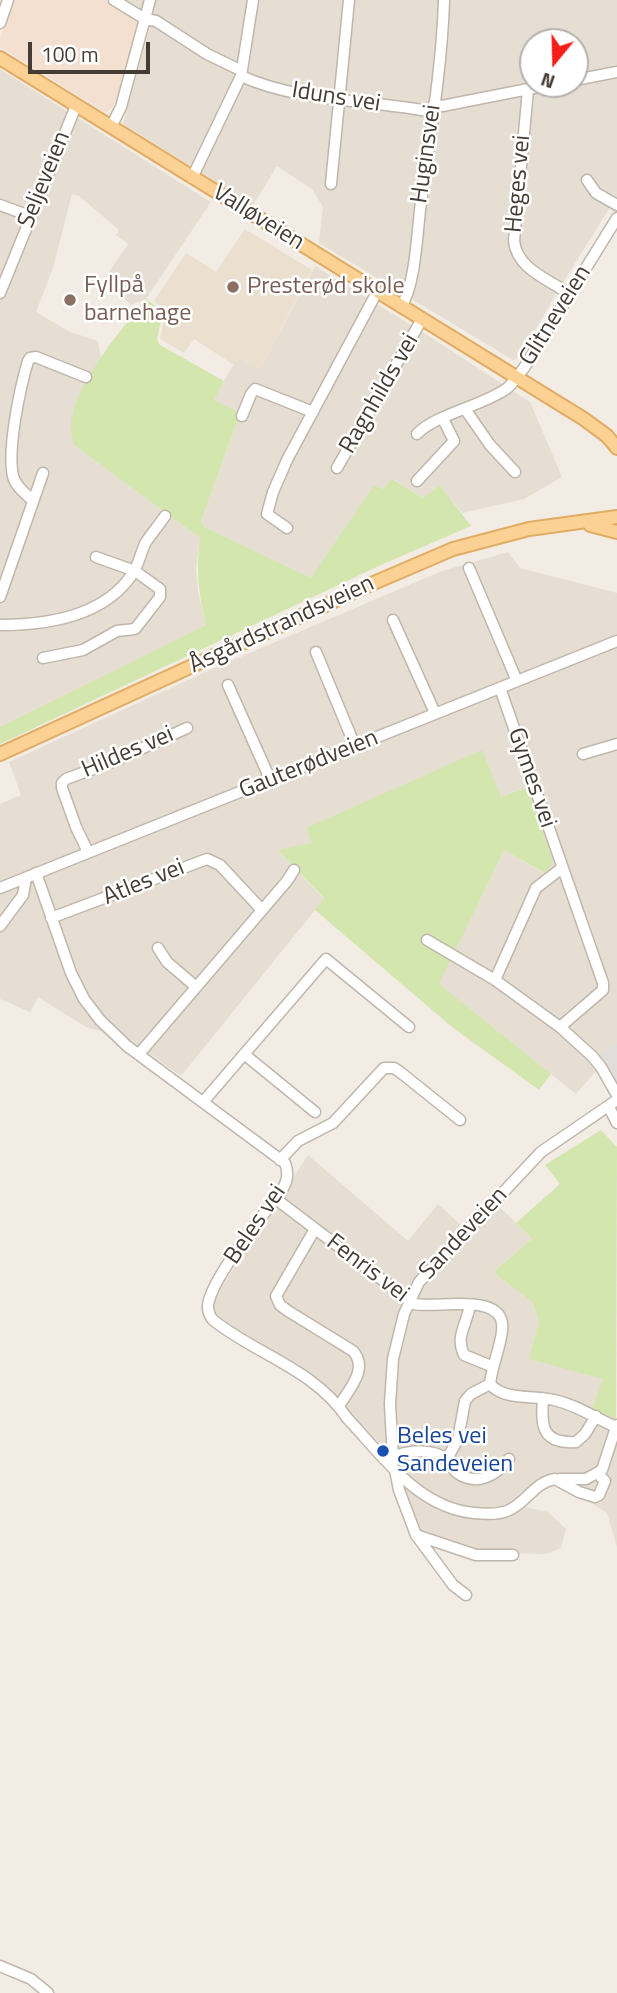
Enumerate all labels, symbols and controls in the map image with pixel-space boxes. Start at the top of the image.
scale bar [32,28,154,72]
north arrow [519,28,589,98]
text: 100 m [41,38,98,70]
text: N [537,66,559,97]
street label: Iduns vei [290,77,382,119]
street label: Huginsvei [406,103,448,205]
street label: Seljeveien [13,128,77,232]
street label: Heges vei [500,134,538,234]
street label: Valløveien [207,179,309,257]
street label: Glitneveien [514,261,598,371]
place label: Fyllpå barnehage [84,272,191,328]
place label: Presterød skole [247,273,405,301]
marker: Presterød skole [225,279,241,295]
marker: Fyllpå barnehage [62,292,78,308]
street label: Ragnhilds vei [334,329,426,459]
street label: Åsgårdstrandsveien [185,570,379,680]
street label: Hildes vei [78,721,178,785]
street label: Gauterødveien [235,724,383,806]
street label: Gymes vei [501,724,561,832]
street label: Atles vei [99,854,189,912]
street label: Beles vei [219,1180,293,1270]
street label: Sandeveien [414,1182,514,1286]
street label: Fenris vei [320,1229,414,1309]
place label: Beles vei Sandeveien [397,1423,513,1479]
marker: Beles vei Sandeveien [375,1443,391,1459]

